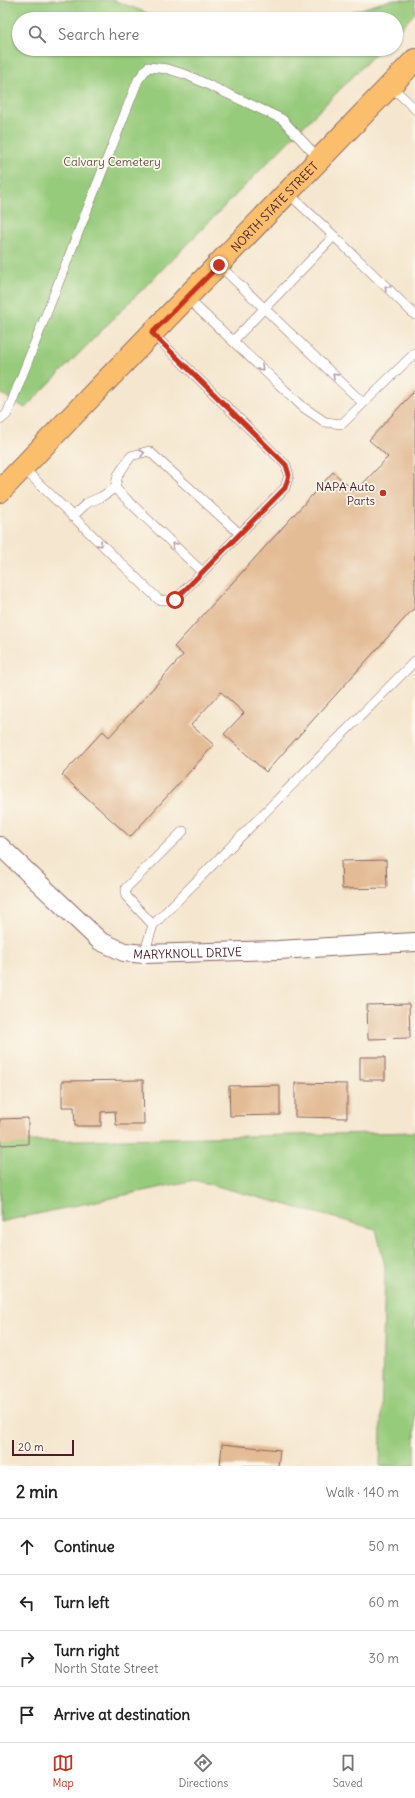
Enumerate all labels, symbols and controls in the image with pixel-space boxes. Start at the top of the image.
search box [12,12,403,56]
icon: search [26,23,48,45]
text: Search here [58,25,139,44]
park label: Calvary Cemetery [63,154,161,169]
street label: NORTH STATE STREET [227,158,321,255]
route end [210,256,228,274]
one-way arrow [384,285,392,293]
one-way arrow [256,363,264,370]
one-way arrow [332,373,340,381]
one-way arrow [138,449,145,458]
place label: NAPA Auto Parts [316,479,375,508]
marker: NAPA Auto Parts [378,488,388,498]
one-way arrow [95,539,103,547]
one-way arrow [171,542,179,550]
route start [166,591,184,609]
street label: MARYKNOLL DRIVE [133,944,242,962]
scale bar [12,1438,74,1457]
text: 20 m [18,1440,44,1454]
text: 2 min [16,1481,58,1503]
text: Walk · 140 m [326,1484,399,1501]
icon: ahead [16,1536,38,1558]
text: Continue [54,1537,115,1556]
text: 50 m [368,1538,399,1555]
icon: left [16,1592,38,1614]
text: Turn left [54,1593,109,1612]
text: 60 m [368,1594,399,1611]
text: Turn right [54,1641,119,1660]
icon: right [16,1648,38,1670]
text: 30 m [369,1650,399,1667]
text: North State Street [54,1660,158,1677]
icon: arrive [16,1704,38,1726]
text: Arrive at destination [54,1705,190,1724]
tab: Map [52,1752,74,1790]
tab: Directions [179,1752,228,1790]
tab: Saved [333,1752,363,1790]

